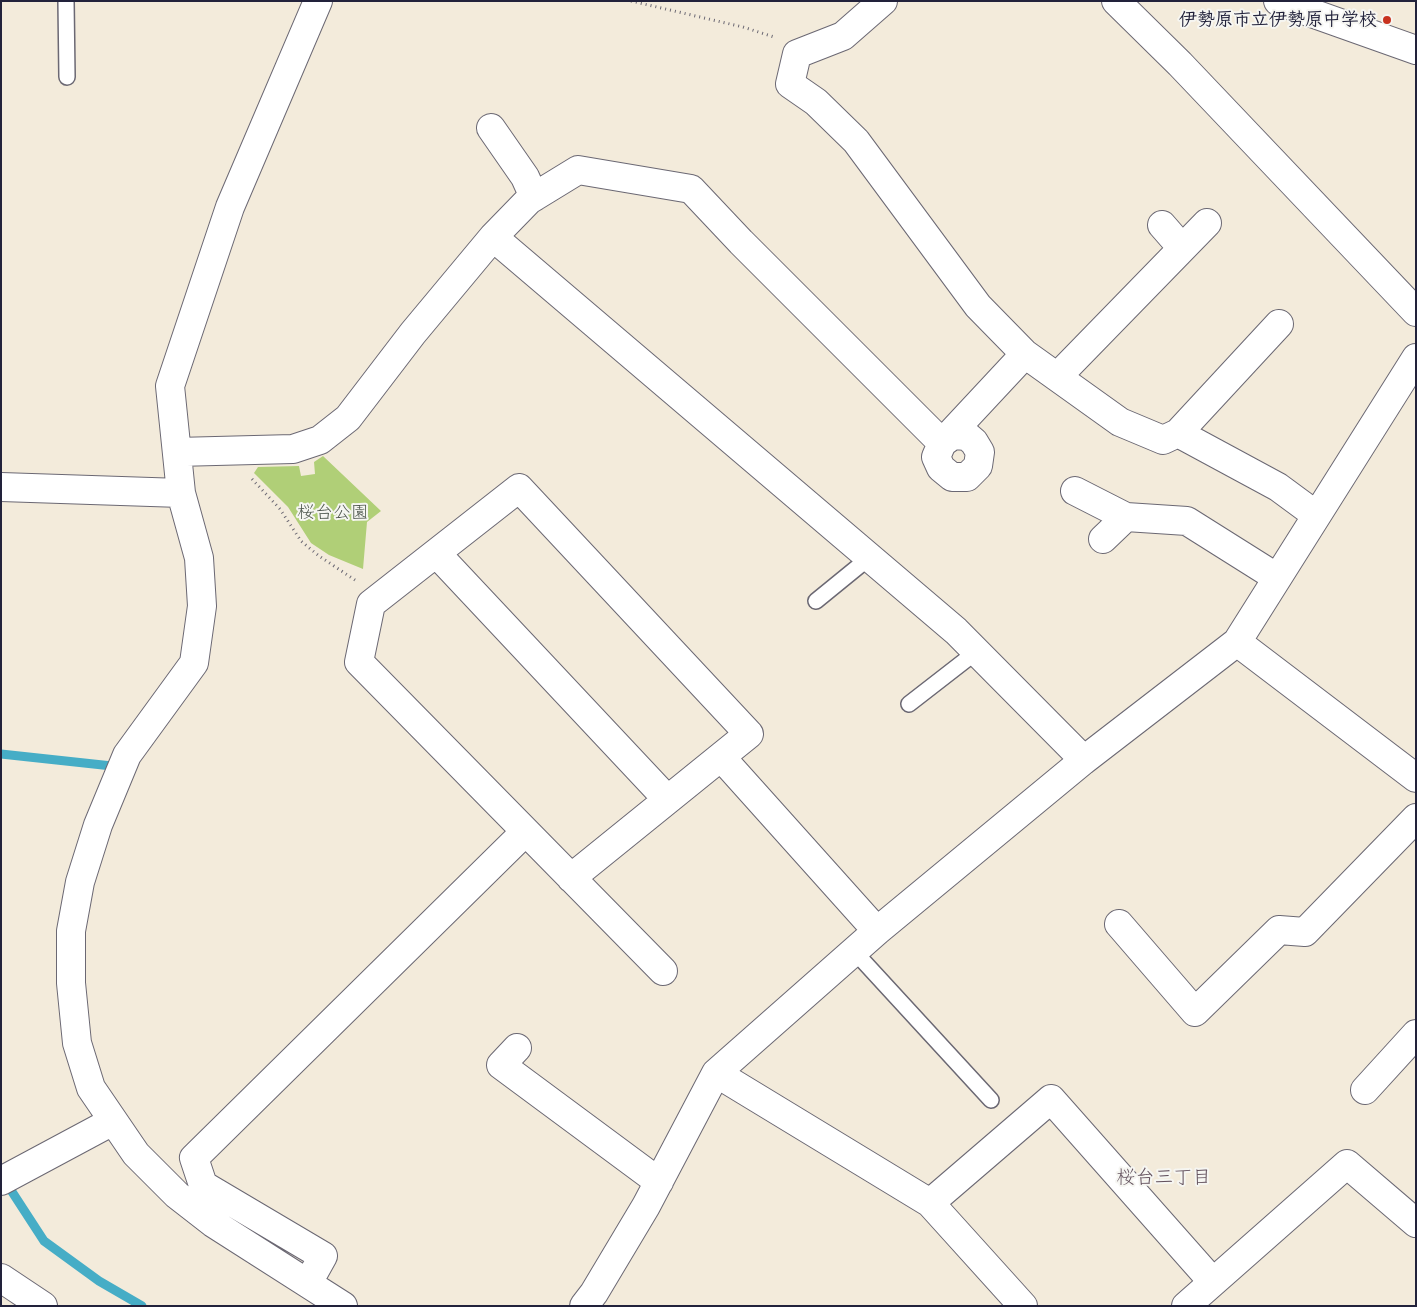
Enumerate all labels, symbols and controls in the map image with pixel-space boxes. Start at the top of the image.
place label: 伊勢原市立伊勢原中学校 [1179,9,1377,31]
marker: 伊勢原市立伊勢原中学校 [1381,14,1393,26]
park label: 桜台公園 [297,502,369,524]
district label: 桜台三丁目 [1117,1167,1211,1189]

